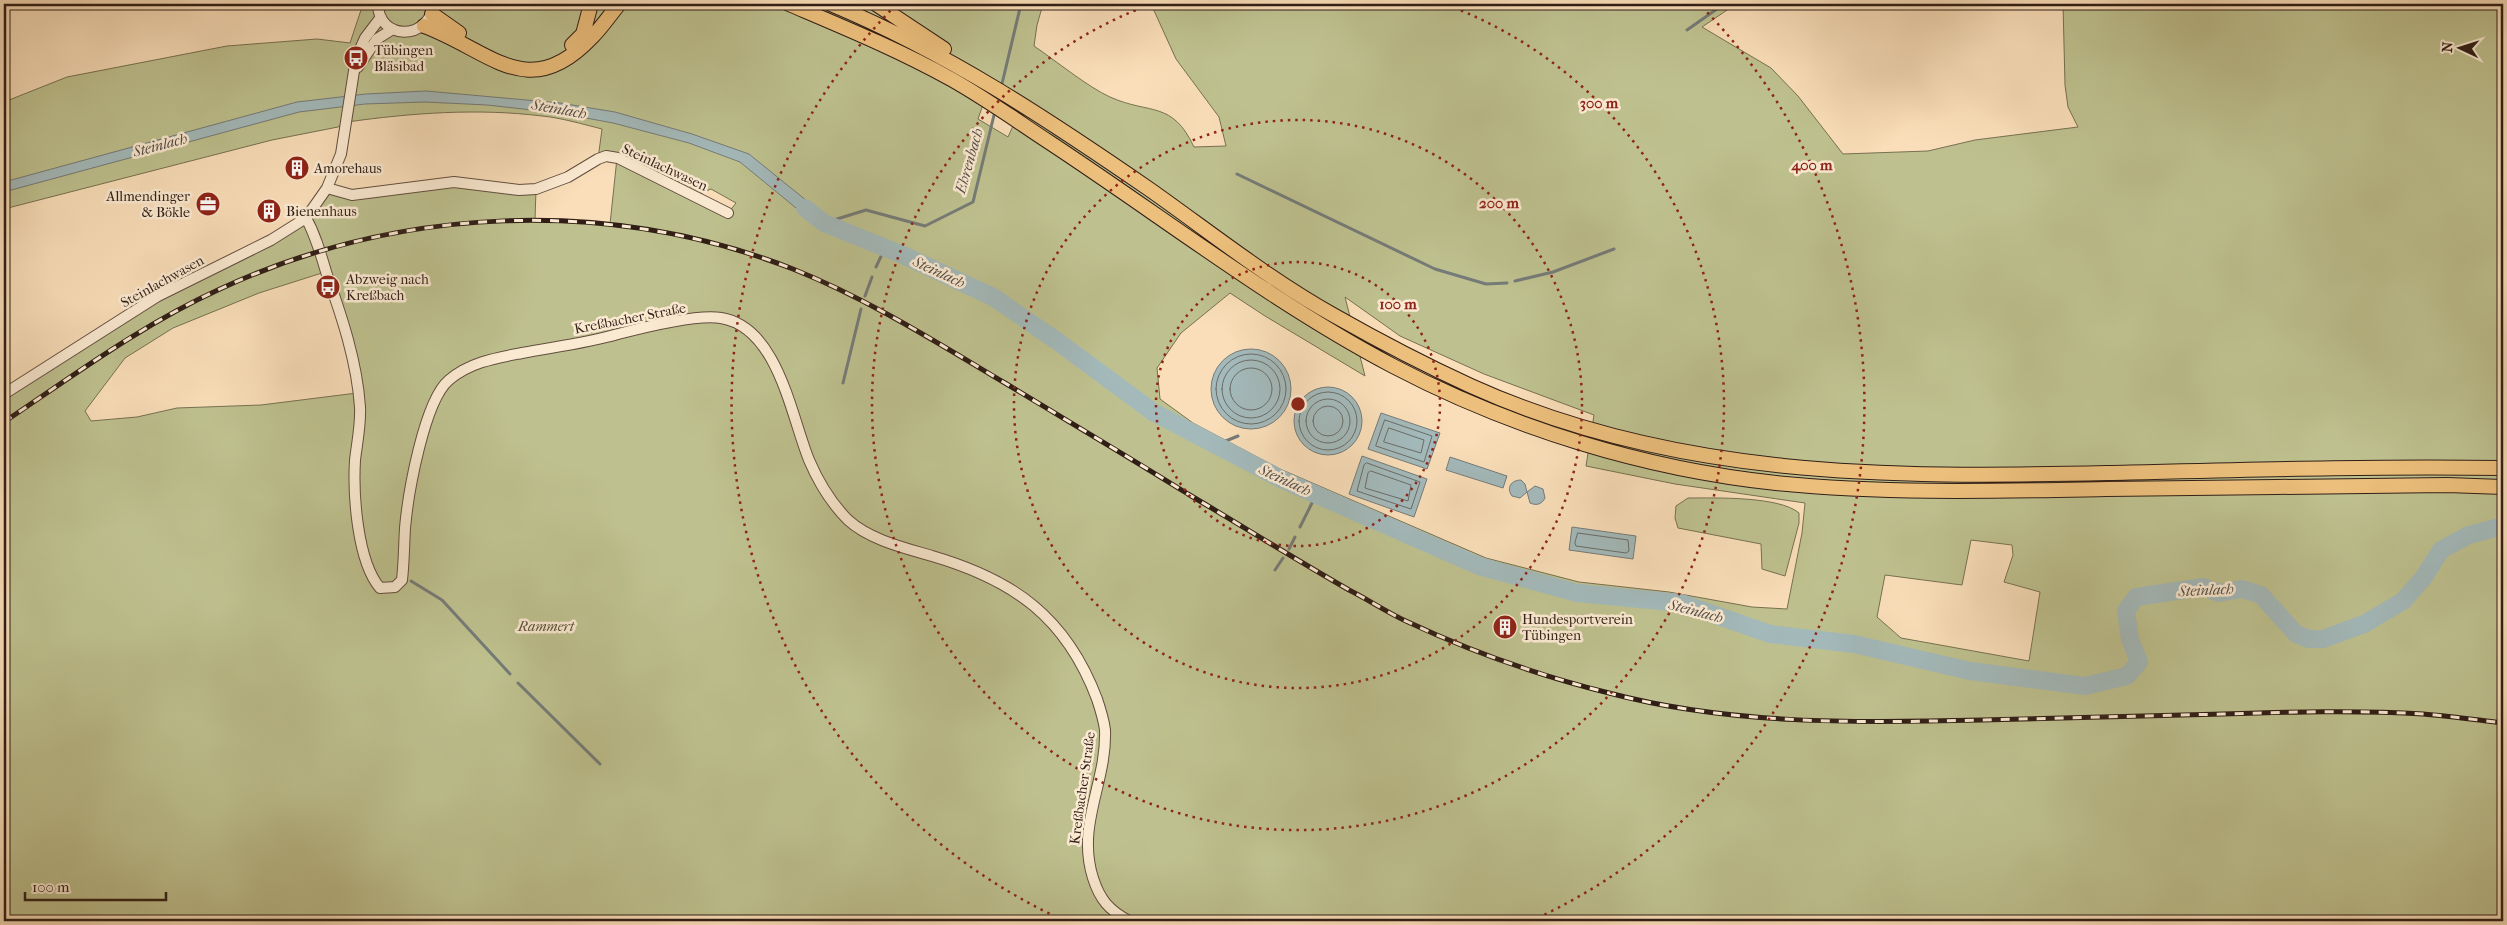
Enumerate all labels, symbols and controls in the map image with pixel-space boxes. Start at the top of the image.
north arrow [2434,22,2484,72]
text: N [2439,41,2456,53]
place label: Tübingen Bläsibad [374,42,433,75]
bus stop icon: Tübingen Bläsibad [343,45,369,71]
text: 300 m [1580,94,1619,112]
water label: Steinlach [529,95,588,123]
water label: Ehrenbach [951,126,987,197]
water label: Steinlach [130,129,189,161]
street label: Steinlachwasen [619,140,710,195]
building icon: Amorehaus [284,155,310,181]
text: 400 m [1790,156,1833,174]
place label: Amorehaus [313,160,382,177]
place label: Allmendinger & Bökle [105,188,190,221]
office icon: Allmendinger & Bökle [195,191,221,217]
text: 200 m [1479,194,1519,212]
building icon: Bienenhaus [256,198,282,224]
place label: Bienenhaus [286,203,357,220]
street label: Steinlachwasen [118,252,207,311]
water label: Steinlach [909,252,968,292]
place label: Abzweig nach Kreßbach [345,271,429,304]
bus stop icon: Abzweig nach Kreßbach [315,274,341,300]
text: 100 m [1379,295,1417,313]
street label: Kreßbacher Straße [573,299,687,338]
centre of rings [1289,395,1307,413]
water label: Steinlach [1255,460,1314,500]
water label: Steinlach [2177,580,2235,600]
water label: Steinlach [1666,595,1725,627]
place label: Hundesportverein Tübingen [1522,611,1633,644]
building icon: Hundesportverein Tübingen [1492,614,1518,640]
park label: Rammert [517,618,575,635]
street label: Kreßbacher Straße [1066,731,1099,845]
scale bar [25,870,166,902]
text: 100 m [32,878,70,896]

